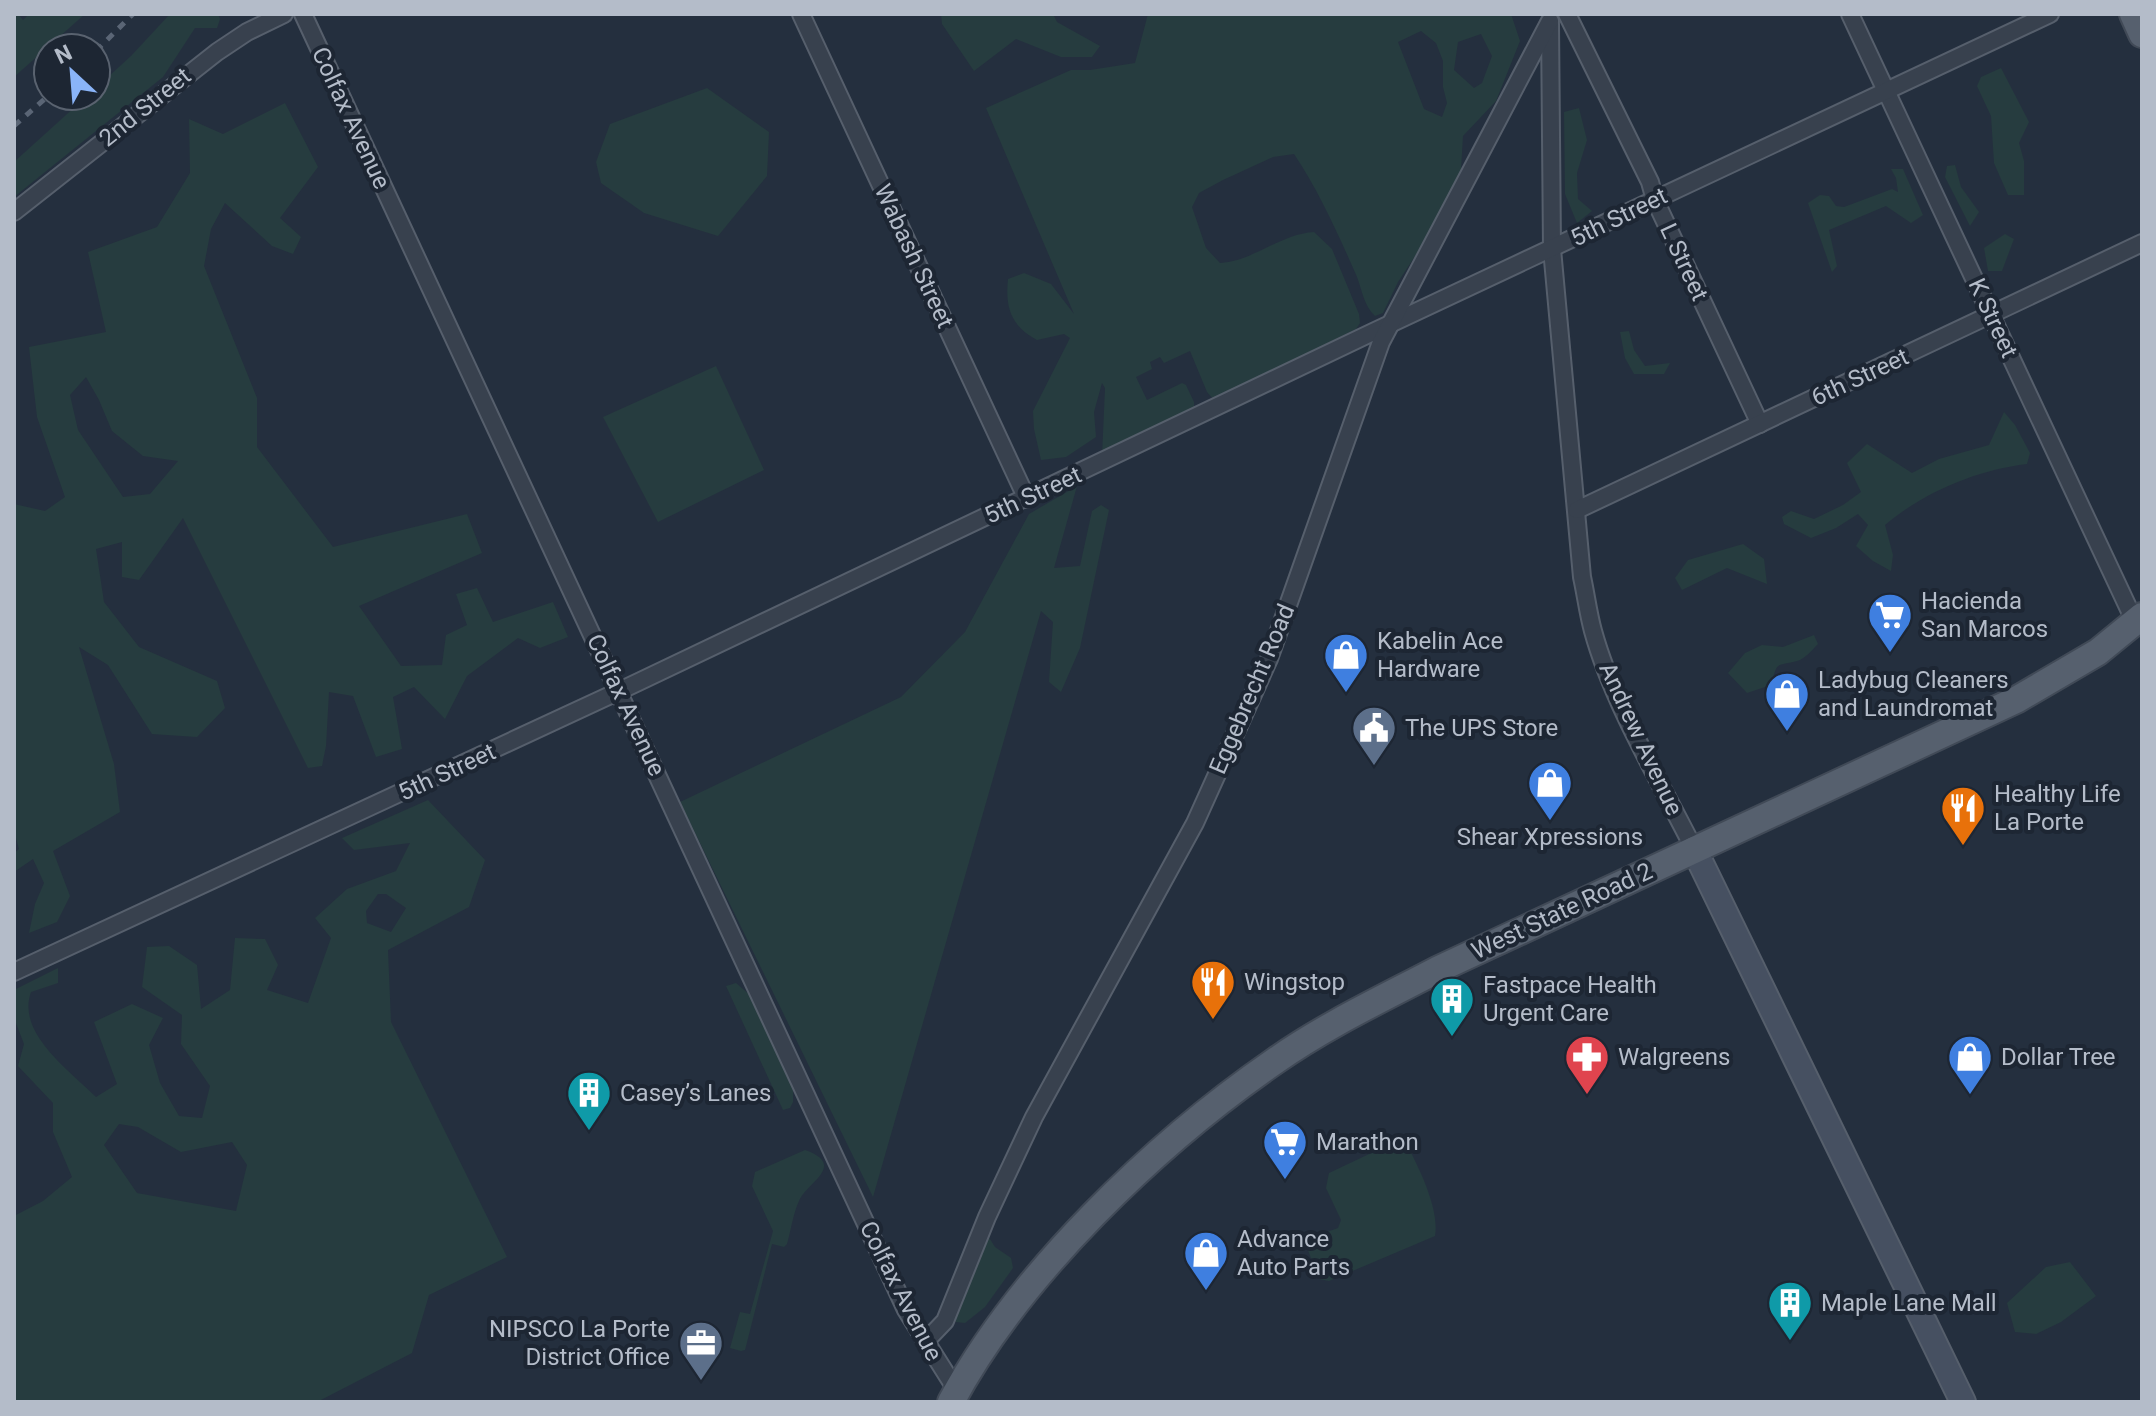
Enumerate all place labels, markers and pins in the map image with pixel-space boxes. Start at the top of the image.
place label: Hacienda San Marcos [1921,587,2048,643]
supermarket icon: Hacienda San Marcos [1866,591,1914,654]
place label: Kabelin Ace Hardware [1377,627,1503,683]
shop icon: Kabelin Ace Hardware [1322,631,1370,694]
place label: Ladybug Cleaners and Laundromat [1818,666,2009,722]
shop icon: Ladybug Cleaners and Laundromat [1763,670,1811,733]
public building icon: The UPS Store [1350,704,1398,767]
place label: The UPS Store [1405,714,1558,742]
shop icon: Shear Xpressions [1526,759,1574,822]
place label: Healthy Life La Porte [1994,780,2121,836]
restaurant icon: Healthy Life La Porte [1939,784,1987,847]
place label: Shear Xpressions [1457,823,1643,851]
restaurant icon: Wingstop [1189,958,1237,1021]
place label: Wingstop [1244,968,1345,996]
place label: Fastpace Health Urgent Care [1483,971,1657,1027]
building icon: Fastpace Health Urgent Care [1428,975,1476,1038]
pharmacy icon: Walgreens [1563,1033,1611,1096]
shop icon: Dollar Tree [1946,1033,1994,1096]
place label: Walgreens [1618,1043,1730,1071]
place label: Dollar Tree [2001,1043,2116,1071]
building icon: Casey’s Lanes [565,1069,613,1132]
place label: Casey’s Lanes [620,1079,771,1107]
supermarket icon: Marathon [1261,1118,1309,1181]
place label: Marathon [1316,1128,1419,1156]
place label: Advance Auto Parts [1237,1225,1350,1281]
shop icon: Advance Auto Parts [1182,1229,1230,1292]
building icon: Maple Lane Mall [1766,1279,1814,1342]
place label: Maple Lane Mall [1821,1289,1997,1317]
place label: NIPSCO La Porte District Office [489,1315,670,1371]
office icon: NIPSCO La Porte District Office [677,1319,725,1382]

